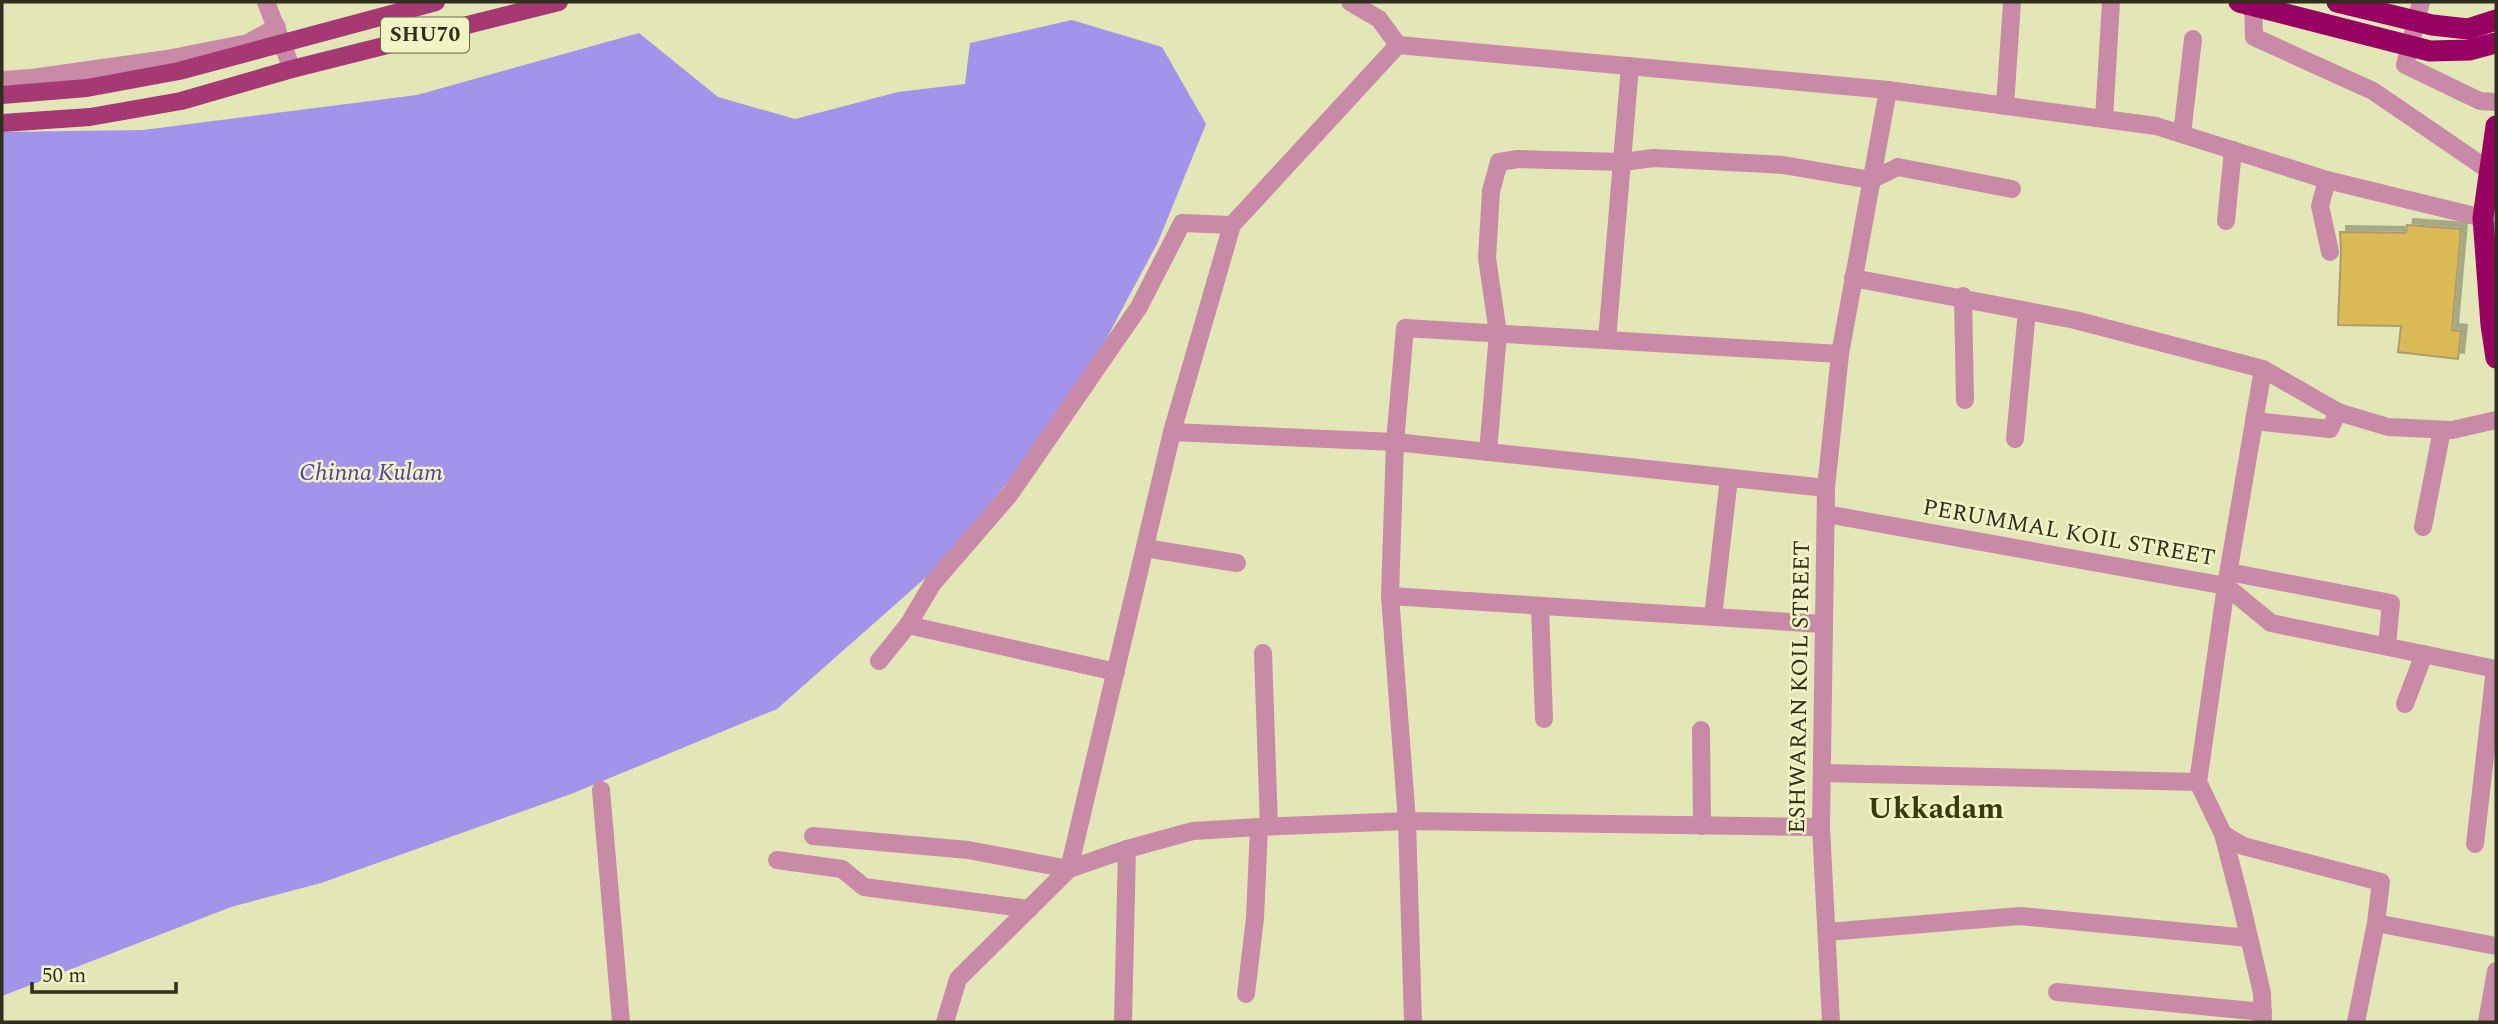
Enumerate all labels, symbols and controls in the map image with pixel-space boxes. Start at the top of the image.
road number: SHU70 [381,18,469,52]
water label: Chinna Kulam [299,455,443,491]
street label: PERUMMAL KOIL STREET [1920,490,2218,576]
street label: ESHWARAN KOIL STREET [1780,540,1820,834]
district label: Ukkadam [1868,786,2004,832]
scale bar [32,950,175,994]
text: 50 m [42,960,86,992]

